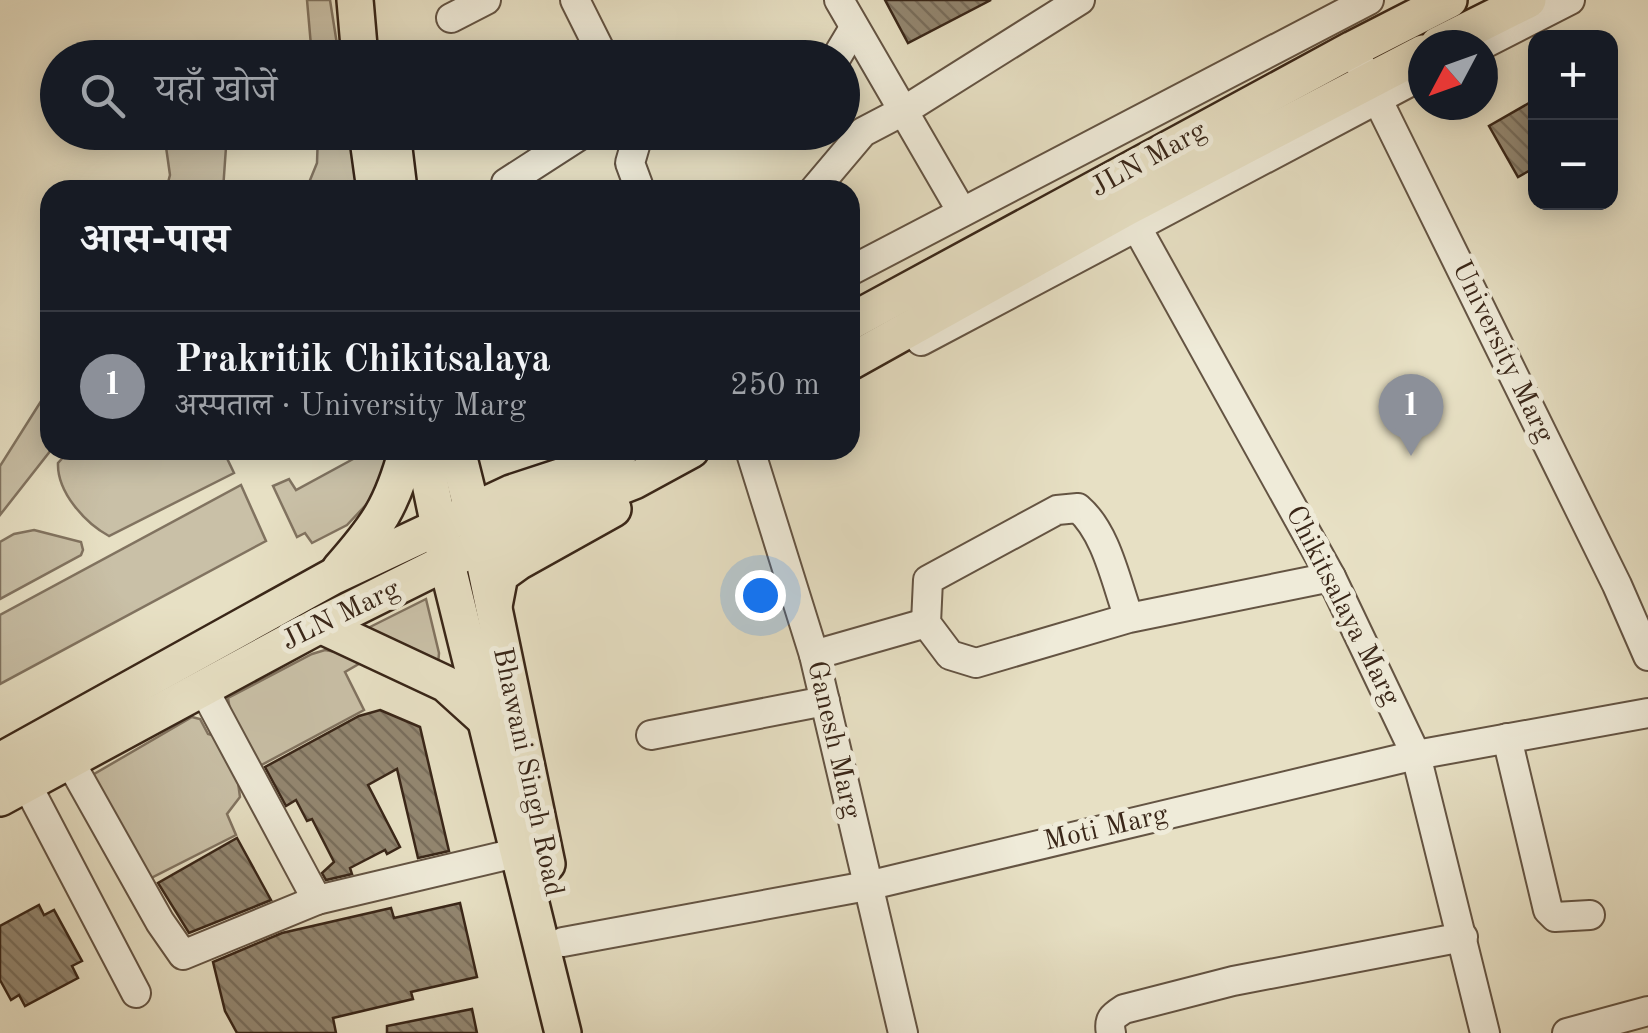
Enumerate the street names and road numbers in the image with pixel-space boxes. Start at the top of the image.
street label: JLN Marg [1087,117,1211,203]
street label: University Marg [1446,257,1558,447]
street label: Chikitsalaya Marg [1280,502,1404,710]
street label: JLN Marg [278,576,404,656]
street label: Bhawani Singh Road [487,645,567,899]
street label: Ganesh Marg [801,658,865,822]
street label: Moti Marg [1041,801,1171,857]

